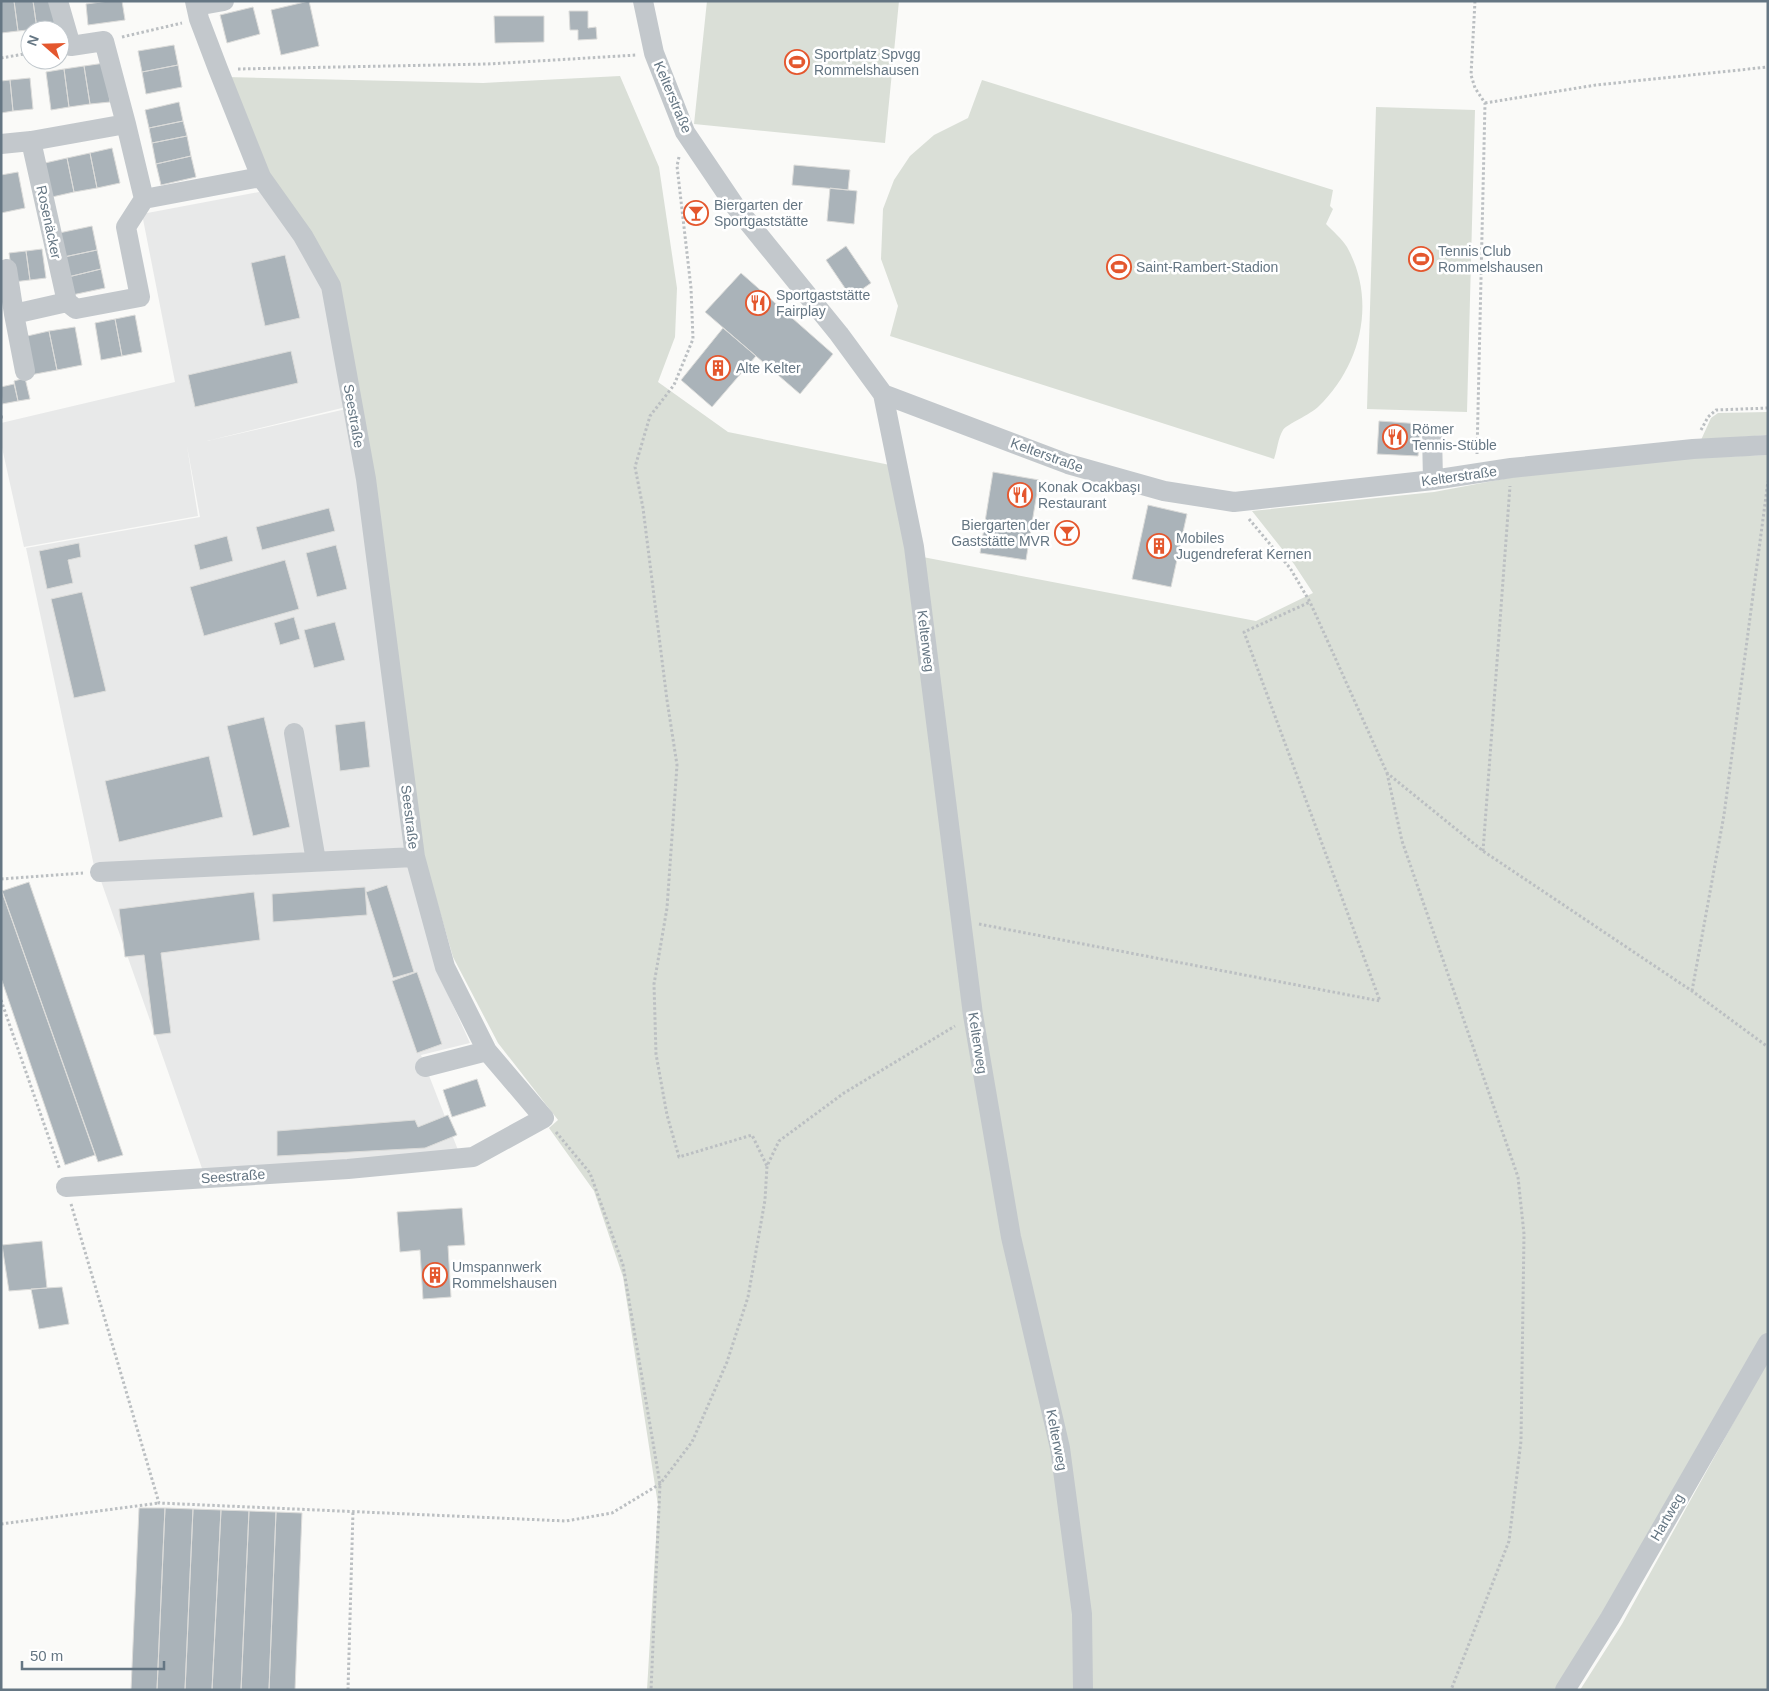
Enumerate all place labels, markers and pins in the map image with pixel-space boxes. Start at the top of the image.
place label: Sportplatz Spvgg Rommelshausen [814,46,921,78]
sports icon: Sportplatz Spvgg Rommelshausen [784,49,810,75]
place label: Biergarten der Sportgaststätte [714,197,808,229]
bar icon: Biergarten der Sportgaststätte [683,200,709,226]
place label: Tennis Club Rommelshausen [1438,243,1543,275]
sports icon: Tennis Club Rommelshausen [1408,246,1434,272]
sports icon: Saint-Rambert-Stadion [1106,254,1132,280]
place label: Saint-Rambert-Stadion [1136,259,1278,275]
place label: Sportgaststätte Fairplay [776,287,870,319]
restaurant icon: Sportgaststätte Fairplay [745,290,771,316]
building icon: Alte Kelter [705,355,731,381]
place label: Alte Kelter [736,360,801,376]
place label: Römer Tennis-Stüble [1412,421,1497,453]
restaurant icon: Römer Tennis-Stüble [1382,424,1408,450]
place label: Konak Ocakbaşı Restaurant [1038,479,1141,511]
restaurant icon: Konak Ocakbaşı Restaurant [1007,482,1033,508]
place label: Biergarten der Gaststätte MVR [951,517,1050,549]
bar icon: Biergarten der Gaststätte MVR [1054,520,1080,546]
place label: Mobiles Jugendreferat Kernen [1176,530,1311,562]
building icon: Mobiles Jugendreferat Kernen [1146,533,1172,559]
place label: Umspannwerk Rommelshausen [452,1259,557,1291]
building icon: Umspannwerk Rommelshausen [422,1262,448,1288]

